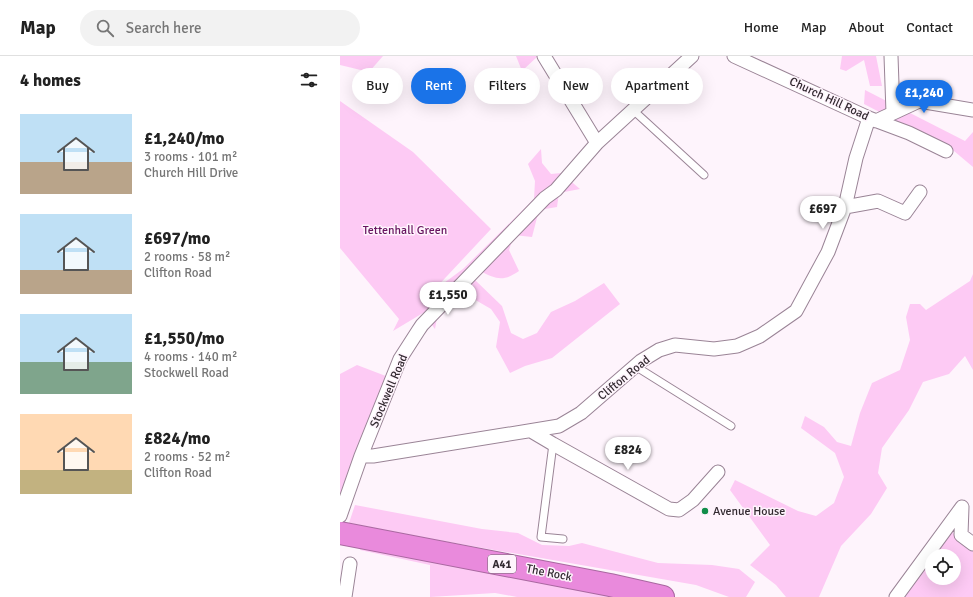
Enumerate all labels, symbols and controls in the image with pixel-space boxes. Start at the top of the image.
search box [80,10,360,46]
text: Map [20,16,56,40]
icon: search [94,17,116,39]
text: Search here [126,19,201,37]
text: Home [744,19,779,36]
text: Map [801,19,826,36]
text: About [848,19,884,36]
text: Contact [906,19,953,36]
chip: Buy [352,68,403,104]
chip: Rent [411,68,466,104]
chip: Filters [474,68,540,104]
chip: New [548,68,603,104]
chip: Apartment [611,68,703,104]
icon: filters [298,69,320,91]
text: 4 homes [20,70,81,91]
street label: Church Hill Road [787,74,871,124]
pin: £1,240 [891,80,957,114]
text: £1,240 [905,85,943,101]
text: £1,240/mo [144,128,224,149]
icon: home [52,130,100,178]
text: 3 rooms · 101 m² [144,149,237,165]
text: Church Hill Drive [144,165,238,181]
pin: £697 [799,196,847,230]
text: £697 [809,201,837,217]
park label: Tettenhall Green [363,223,447,238]
text: £697/mo [144,228,210,249]
icon: home [52,230,100,278]
text: 2 rooms · 58 m² [144,249,230,265]
text: Clifton Road [144,265,212,281]
pin: £1,550 [415,282,481,316]
text: £1,550 [429,287,467,303]
text: £1,550/mo [144,328,224,349]
icon: home [52,330,100,378]
text: 4 rooms · 140 m² [144,349,237,365]
street label: Stockwell Road [367,352,411,430]
street label: Clifton Road [595,352,653,404]
text: Stockwell Road [144,365,229,381]
text: £824/mo [144,428,210,449]
icon: home [52,430,100,478]
pin: £824 [604,437,652,471]
text: £824 [614,442,642,458]
text: 2 rooms · 52 m² [144,449,230,465]
text: Clifton Road [144,465,212,481]
place label: Avenue House [713,504,785,519]
marker: Avenue House [700,506,710,516]
map controls [925,549,961,585]
button: locate [925,549,961,585]
road number: A41 [488,555,516,573]
street label: The Rock [525,561,573,585]

